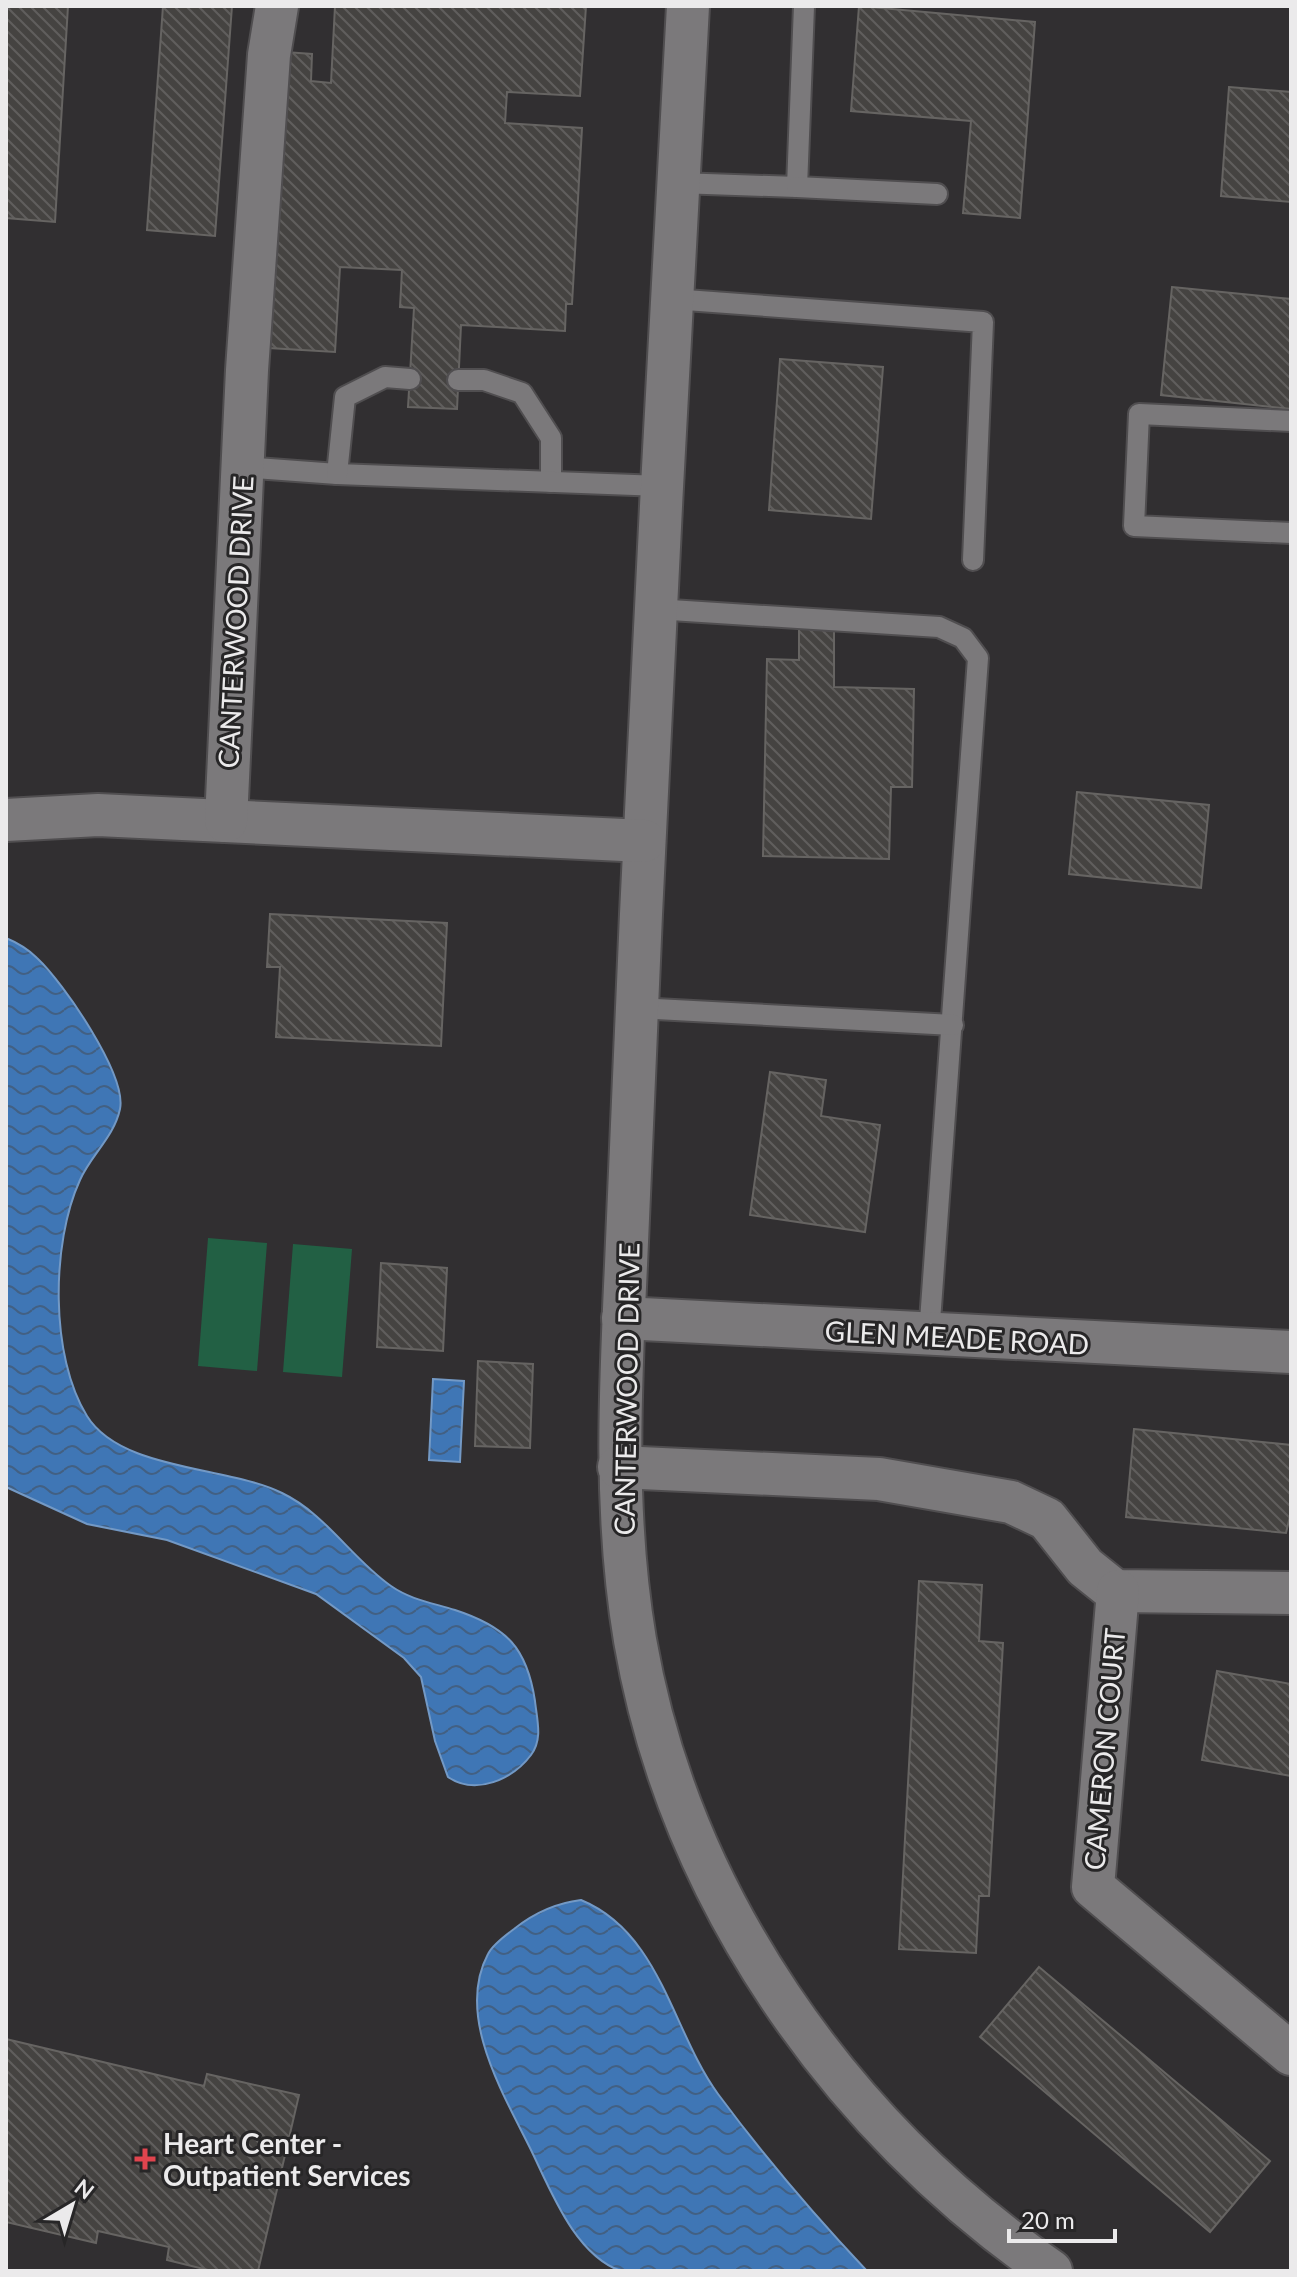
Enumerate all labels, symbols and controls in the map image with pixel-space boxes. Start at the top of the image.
street label: CANTERWOOD DRIVE [210,475,260,769]
street label: CANTERWOOD DRIVE [606,1242,646,1536]
street label: GLEN MEADE ROAD [824,1313,1090,1361]
street label: CAMERON COURT [1076,1626,1132,1871]
place label: Heart Center - Outpatient Services [163,2126,410,2192]
marker: Heart Center - Outpatient Services [134,2148,156,2170]
north arrow [32,2165,112,2245]
text: N [70,2173,100,2205]
scale bar [1009,2193,1115,2243]
text: 20 m [1021,2205,1075,2234]

